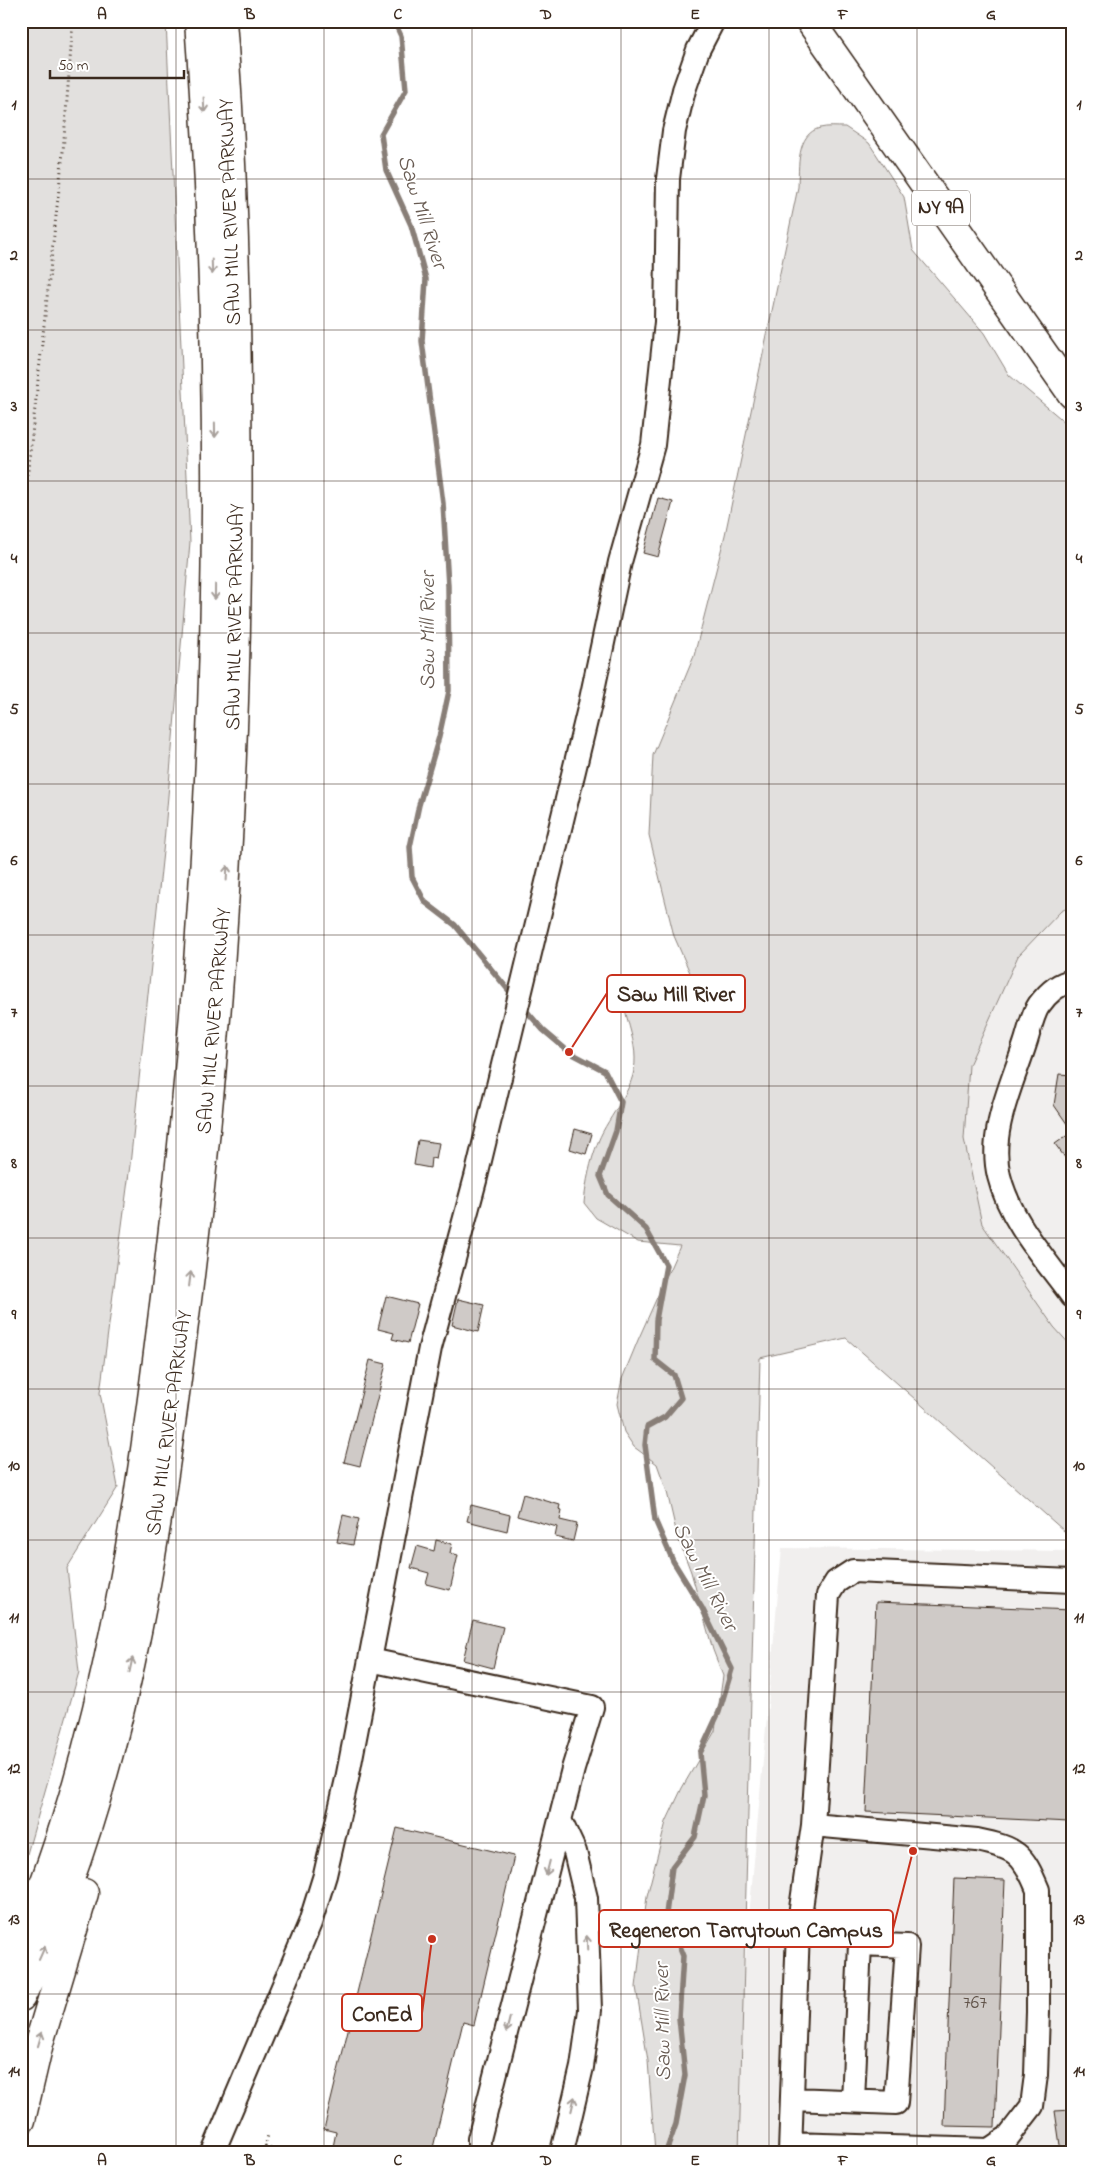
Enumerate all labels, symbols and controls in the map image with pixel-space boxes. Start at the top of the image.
text: A [97,3,107,27]
text: B [244,3,256,27]
text: C [394,3,403,27]
text: D [539,3,552,27]
text: E [690,3,700,27]
text: F [837,3,849,27]
text: G [986,3,996,27]
scale bar [50,48,184,80]
text: 50 m [58,55,89,77]
text: 1 [11,93,17,117]
text: 1 [1076,93,1082,117]
one-way arrow [200,97,209,113]
street label: SAW MILL RIVER PARKWAY [212,98,250,326]
water label: Saw Mill River [388,151,455,276]
road number: NY 9A [912,190,970,226]
text: 2 [9,244,18,268]
text: 2 [1074,244,1083,268]
one-way arrow [207,258,217,275]
text: 3 [10,395,18,419]
text: 3 [1075,395,1083,419]
one-way arrow [210,421,220,437]
street label: SAW MILL RIVER PARKWAY [219,503,253,731]
text: 4 [10,547,18,571]
text: 4 [1075,547,1083,571]
water label: Saw Mill River [413,569,445,690]
one-way arrow [210,584,219,600]
text: 5 [9,698,19,722]
text: 5 [1074,698,1084,722]
text: 6 [9,849,18,873]
text: 6 [1074,849,1083,873]
one-way arrow [222,866,231,882]
street label: SAW MILL RIVER PARKWAY [190,906,240,1135]
callout: Saw Mill River [607,975,745,1012]
text: Saw Mill River [617,980,736,1012]
text: 7 [11,1001,18,1025]
text: 7 [1076,1001,1083,1025]
text: 8 [10,1152,17,1176]
text: 8 [1075,1152,1082,1176]
one-way arrow [185,1272,195,1288]
text: 9 [11,1303,17,1327]
text: 9 [1076,1303,1082,1327]
street label: SAW MILL RIVER PARKWAY [139,1308,201,1537]
text: 10 [8,1454,20,1478]
text: 10 [1073,1454,1085,1478]
water label: Saw Mill River [663,1517,747,1640]
text: 11 [9,1606,20,1630]
text: 11 [1074,1606,1085,1630]
one-way arrow [126,1657,136,1673]
text: 12 [7,1757,21,1781]
text: 12 [1072,1757,1086,1781]
one-way arrow [543,1859,552,1875]
text: 13 [8,1908,20,1932]
text: 13 [1073,1908,1085,1932]
callout: Regeneron Tarrytown Campus [599,1910,893,1947]
text: Regeneron Tarrytown Campus [609,1916,883,1949]
one-way arrow [583,1936,592,1952]
one-way arrow [37,1946,47,1961]
water label: Saw Mill River [647,1960,681,2081]
house number: 767 [963,1990,987,2017]
callout: ConEd [342,1994,422,2031]
text: ConEd [352,2000,413,2032]
one-way arrow [502,2017,512,2033]
one-way arrow [36,2031,46,2047]
text: 14 [8,2060,20,2084]
text: 14 [1073,2060,1085,2084]
one-way arrow [569,2097,578,2113]
text: A [97,2149,107,2173]
text: B [244,2149,256,2173]
text: C [394,2149,403,2173]
text: D [539,2149,552,2173]
text: E [690,2149,700,2173]
text: F [837,2149,849,2173]
text: G [986,2149,996,2173]

